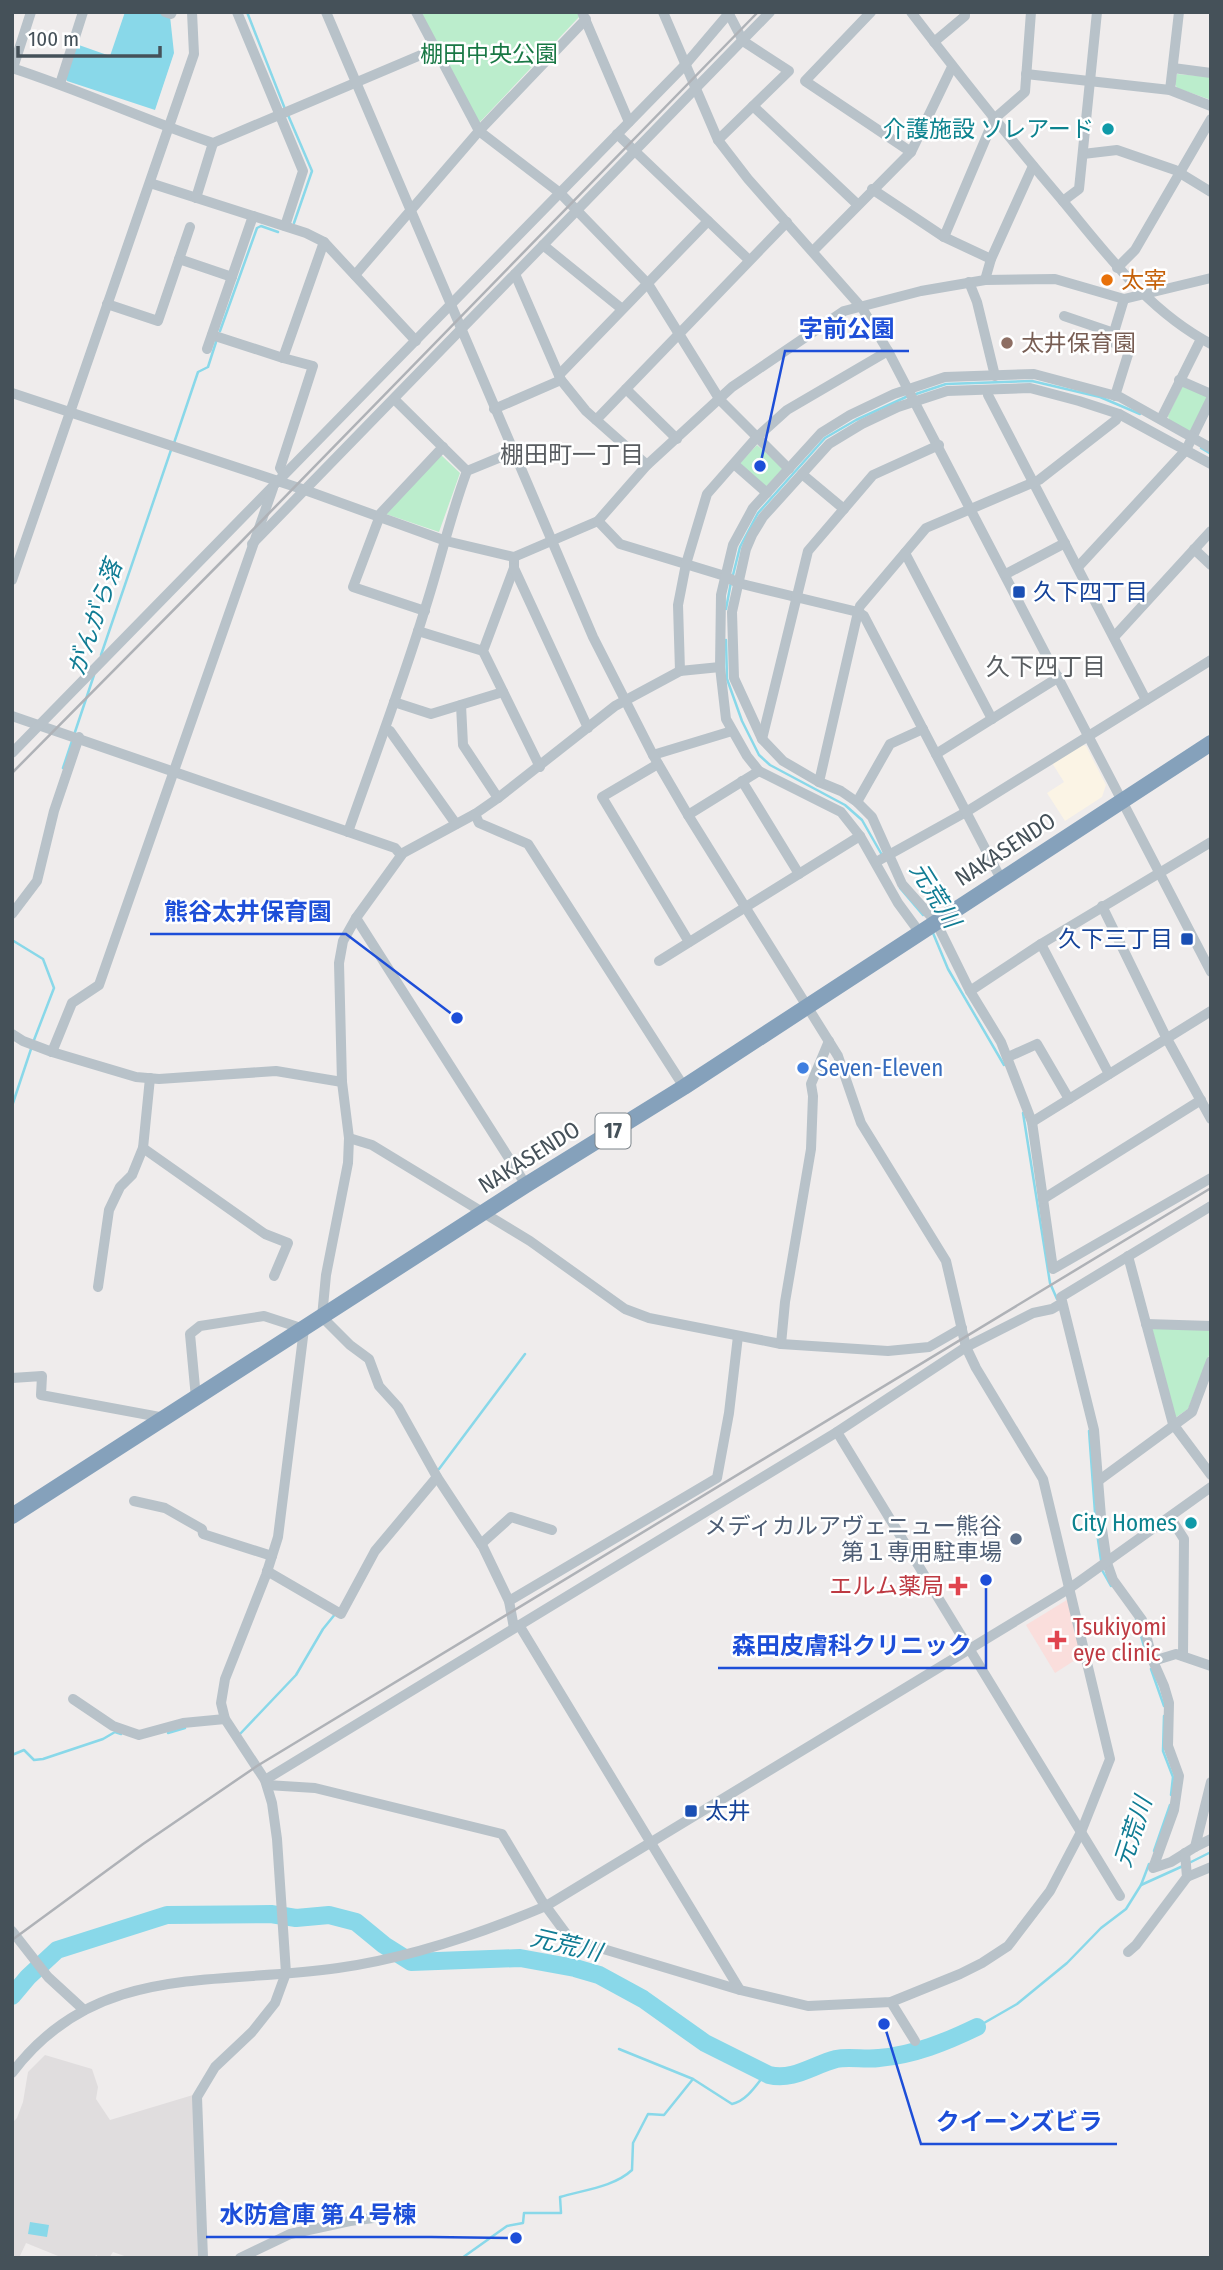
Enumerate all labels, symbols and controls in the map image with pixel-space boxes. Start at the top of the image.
scale bar [18,14,159,58]
text: 100 m [28,26,79,52]
park label: 棚田中央公園 [420,40,558,68]
place label: 介護施設 ソレアード [883,115,1094,143]
marker: 介護施設 ソレアード [1100,121,1116,137]
place label: 太宰 [1121,266,1167,294]
marker: 太宰 [1099,272,1115,288]
callout: 字前公園 [785,306,909,351]
text: 字前公園 [799,315,895,343]
place label: 太井保育園 [1021,329,1136,357]
marker: 太井保育園 [999,335,1015,351]
district label: 棚田町一丁目 [500,441,644,469]
water label: がんがら落 [62,553,129,679]
place label: 久下四丁目 [1033,578,1148,606]
marker: 久下四丁目 [1011,584,1027,600]
district label: 久下四丁目 [986,653,1106,681]
street label: NAKASENDO [949,806,1061,892]
water label: 元荒川 [904,857,968,935]
callout: 熊谷太井保育園 [150,889,346,934]
text: 熊谷太井保育園 [164,898,332,926]
place label: 久下三丁目 [1058,925,1173,953]
marker: 久下三丁目 [1179,931,1195,947]
place label: Seven-Eleven [817,1054,943,1082]
marker: Seven-Eleven [795,1060,811,1076]
road number: 17 [596,1114,630,1148]
street label: NAKASENDO [473,1115,585,1199]
place label: City Homes [1071,1509,1177,1537]
place label: メディカルアヴェニュー熊谷 第１専用駐車場 [705,1512,1002,1566]
marker: City Homes [1183,1515,1199,1531]
marker: メディカルアヴェニュー熊谷 第１専用駐車場 [1008,1531,1024,1547]
place label: エルム薬局 [829,1572,944,1600]
marker: エルム薬局 [950,1578,966,1594]
place label: Tsukiyomi eye clinic [1073,1613,1167,1667]
callout: 森田皮膚科クリニック [718,1623,986,1668]
marker: Tsukiyomi eye clinic [1047,1630,1067,1650]
text: 森田皮膚科クリニック [732,1632,972,1660]
water label: 元荒川 [1109,1791,1158,1871]
place label: 太井 [705,1797,751,1825]
marker: 太井 [683,1803,699,1819]
water label: 元荒川 [528,1923,607,1967]
callout: クイーンズビラ [921,2099,1117,2144]
text: クイーンズビラ [936,2108,1102,2136]
callout: 水防倉庫 第４号楝 [206,2192,431,2237]
text: 水防倉庫 第４号楝 [220,2201,417,2229]

